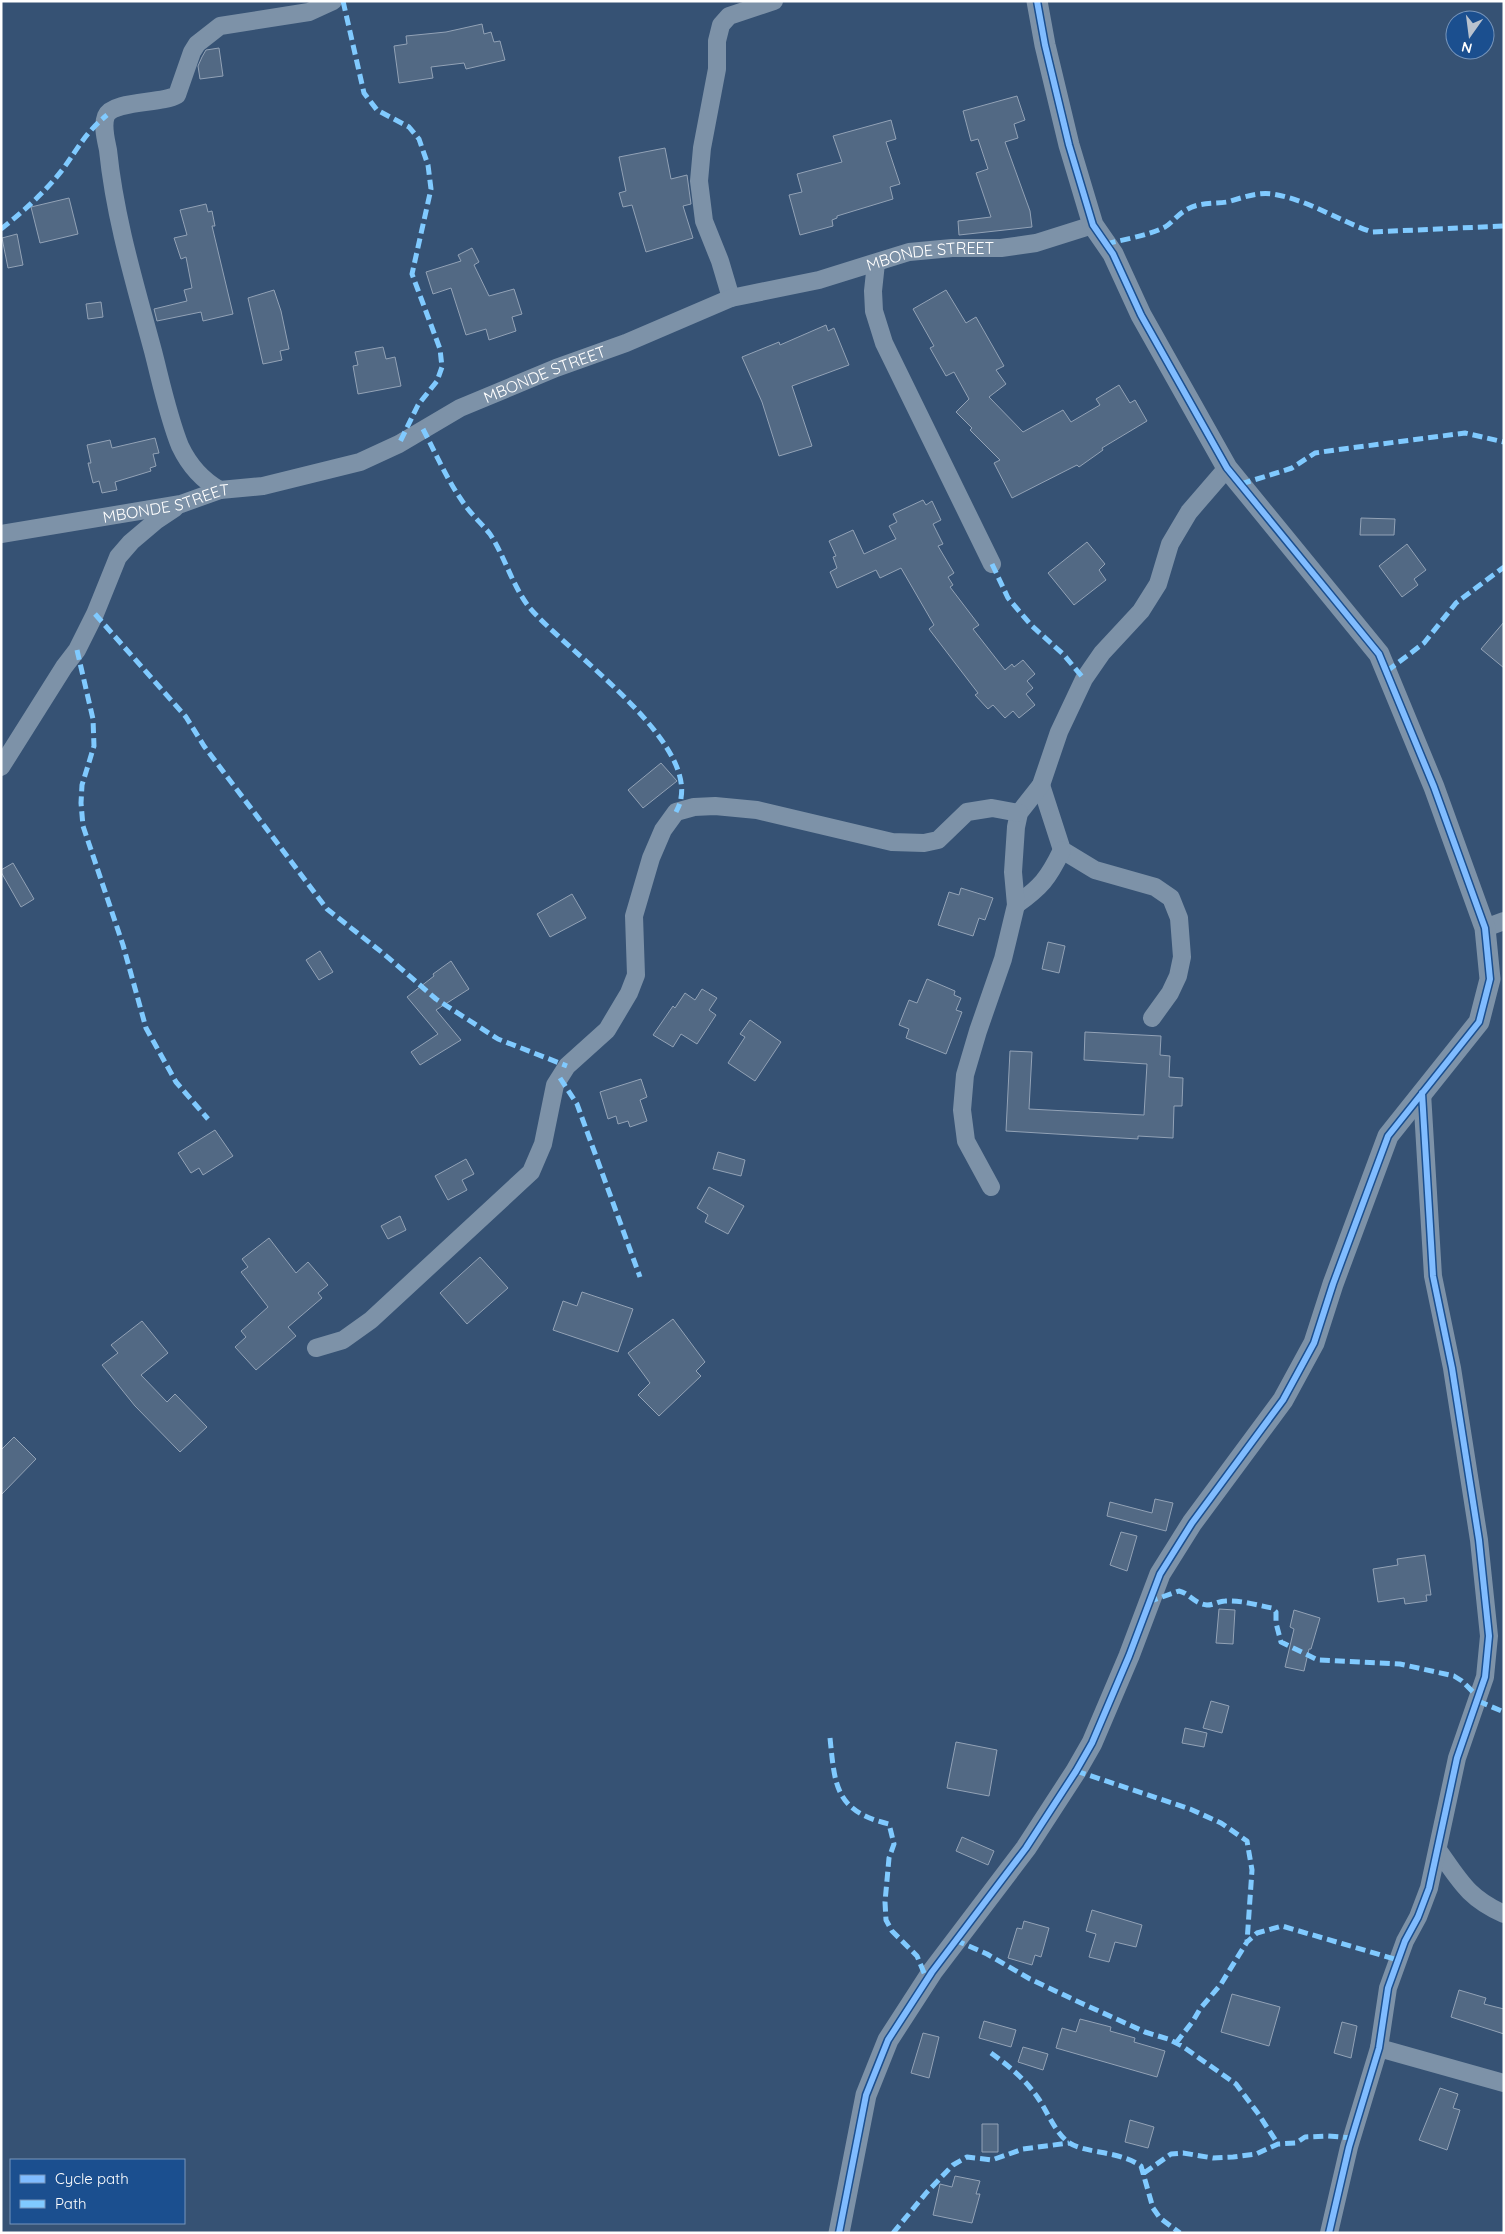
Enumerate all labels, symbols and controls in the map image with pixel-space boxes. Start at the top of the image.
north arrow [1445,10,1495,60]
text: N [1460,38,1474,58]
street label: MBONDE STREET [864,238,995,275]
street label: MBONDE STREET [480,341,609,407]
street label: MBONDE STREET [101,479,230,527]
legend [10,2159,185,2224]
text: Cycle path [55,2169,129,2188]
text: Path [55,2194,87,2213]

